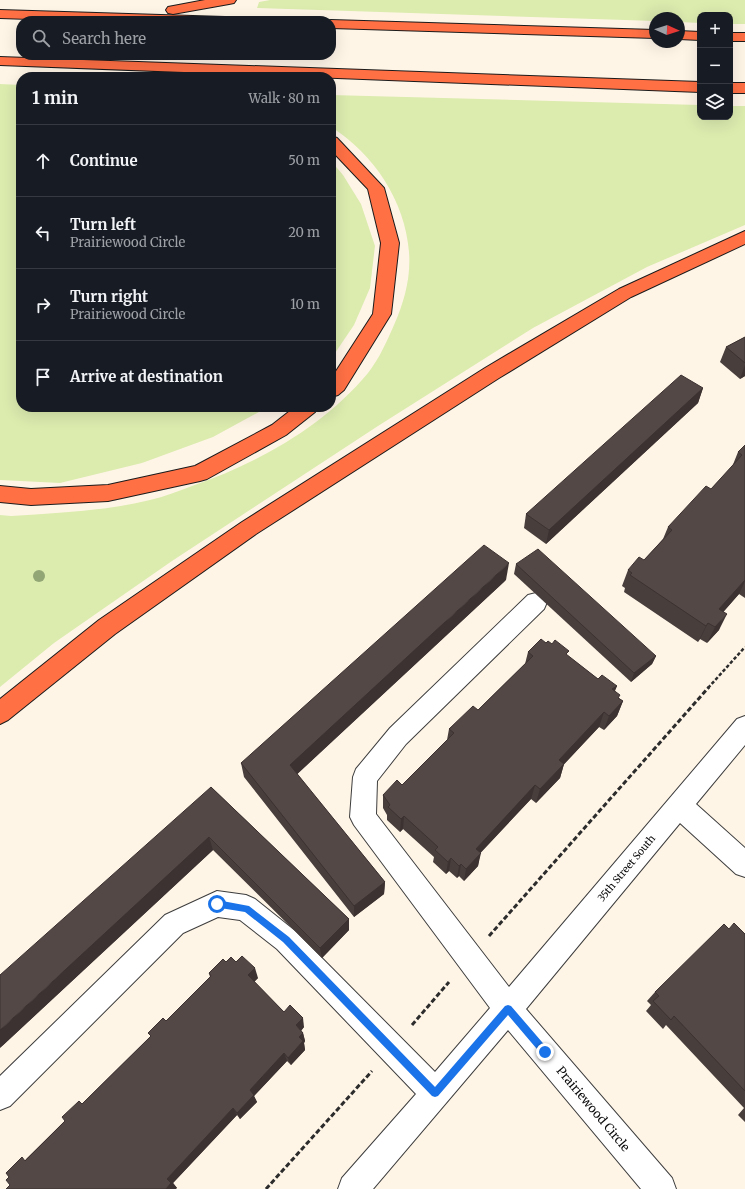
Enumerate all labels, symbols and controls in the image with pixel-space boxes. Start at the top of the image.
north arrow [649,12,685,48]
map controls [697,12,733,120]
button: + [697,12,733,48]
search box [16,16,336,60]
icon: search [30,27,52,49]
text: Search here [62,29,146,48]
button: − [697,48,733,84]
button: layers [697,84,733,120]
text: 1 min [32,87,78,109]
text: Walk · 80 m [249,90,320,107]
icon: ahead [32,150,54,172]
text: Continue [70,151,138,170]
text: 50 m [288,152,320,169]
text: Turn left [70,215,136,234]
icon: left [32,222,54,244]
text: 20 m [288,224,320,241]
text: Prairiewood Circle [70,234,185,251]
text: Turn right [70,287,148,306]
icon: right [32,294,54,316]
text: 10 m [290,296,320,313]
text: Prairiewood Circle [70,306,185,323]
icon: arrive [32,366,54,388]
text: Arrive at destination [70,367,223,386]
street label: 35th Street South [595,832,658,904]
route start [208,895,226,913]
route end [536,1043,554,1061]
street label: Prairiewood Circle [553,1063,633,1154]

